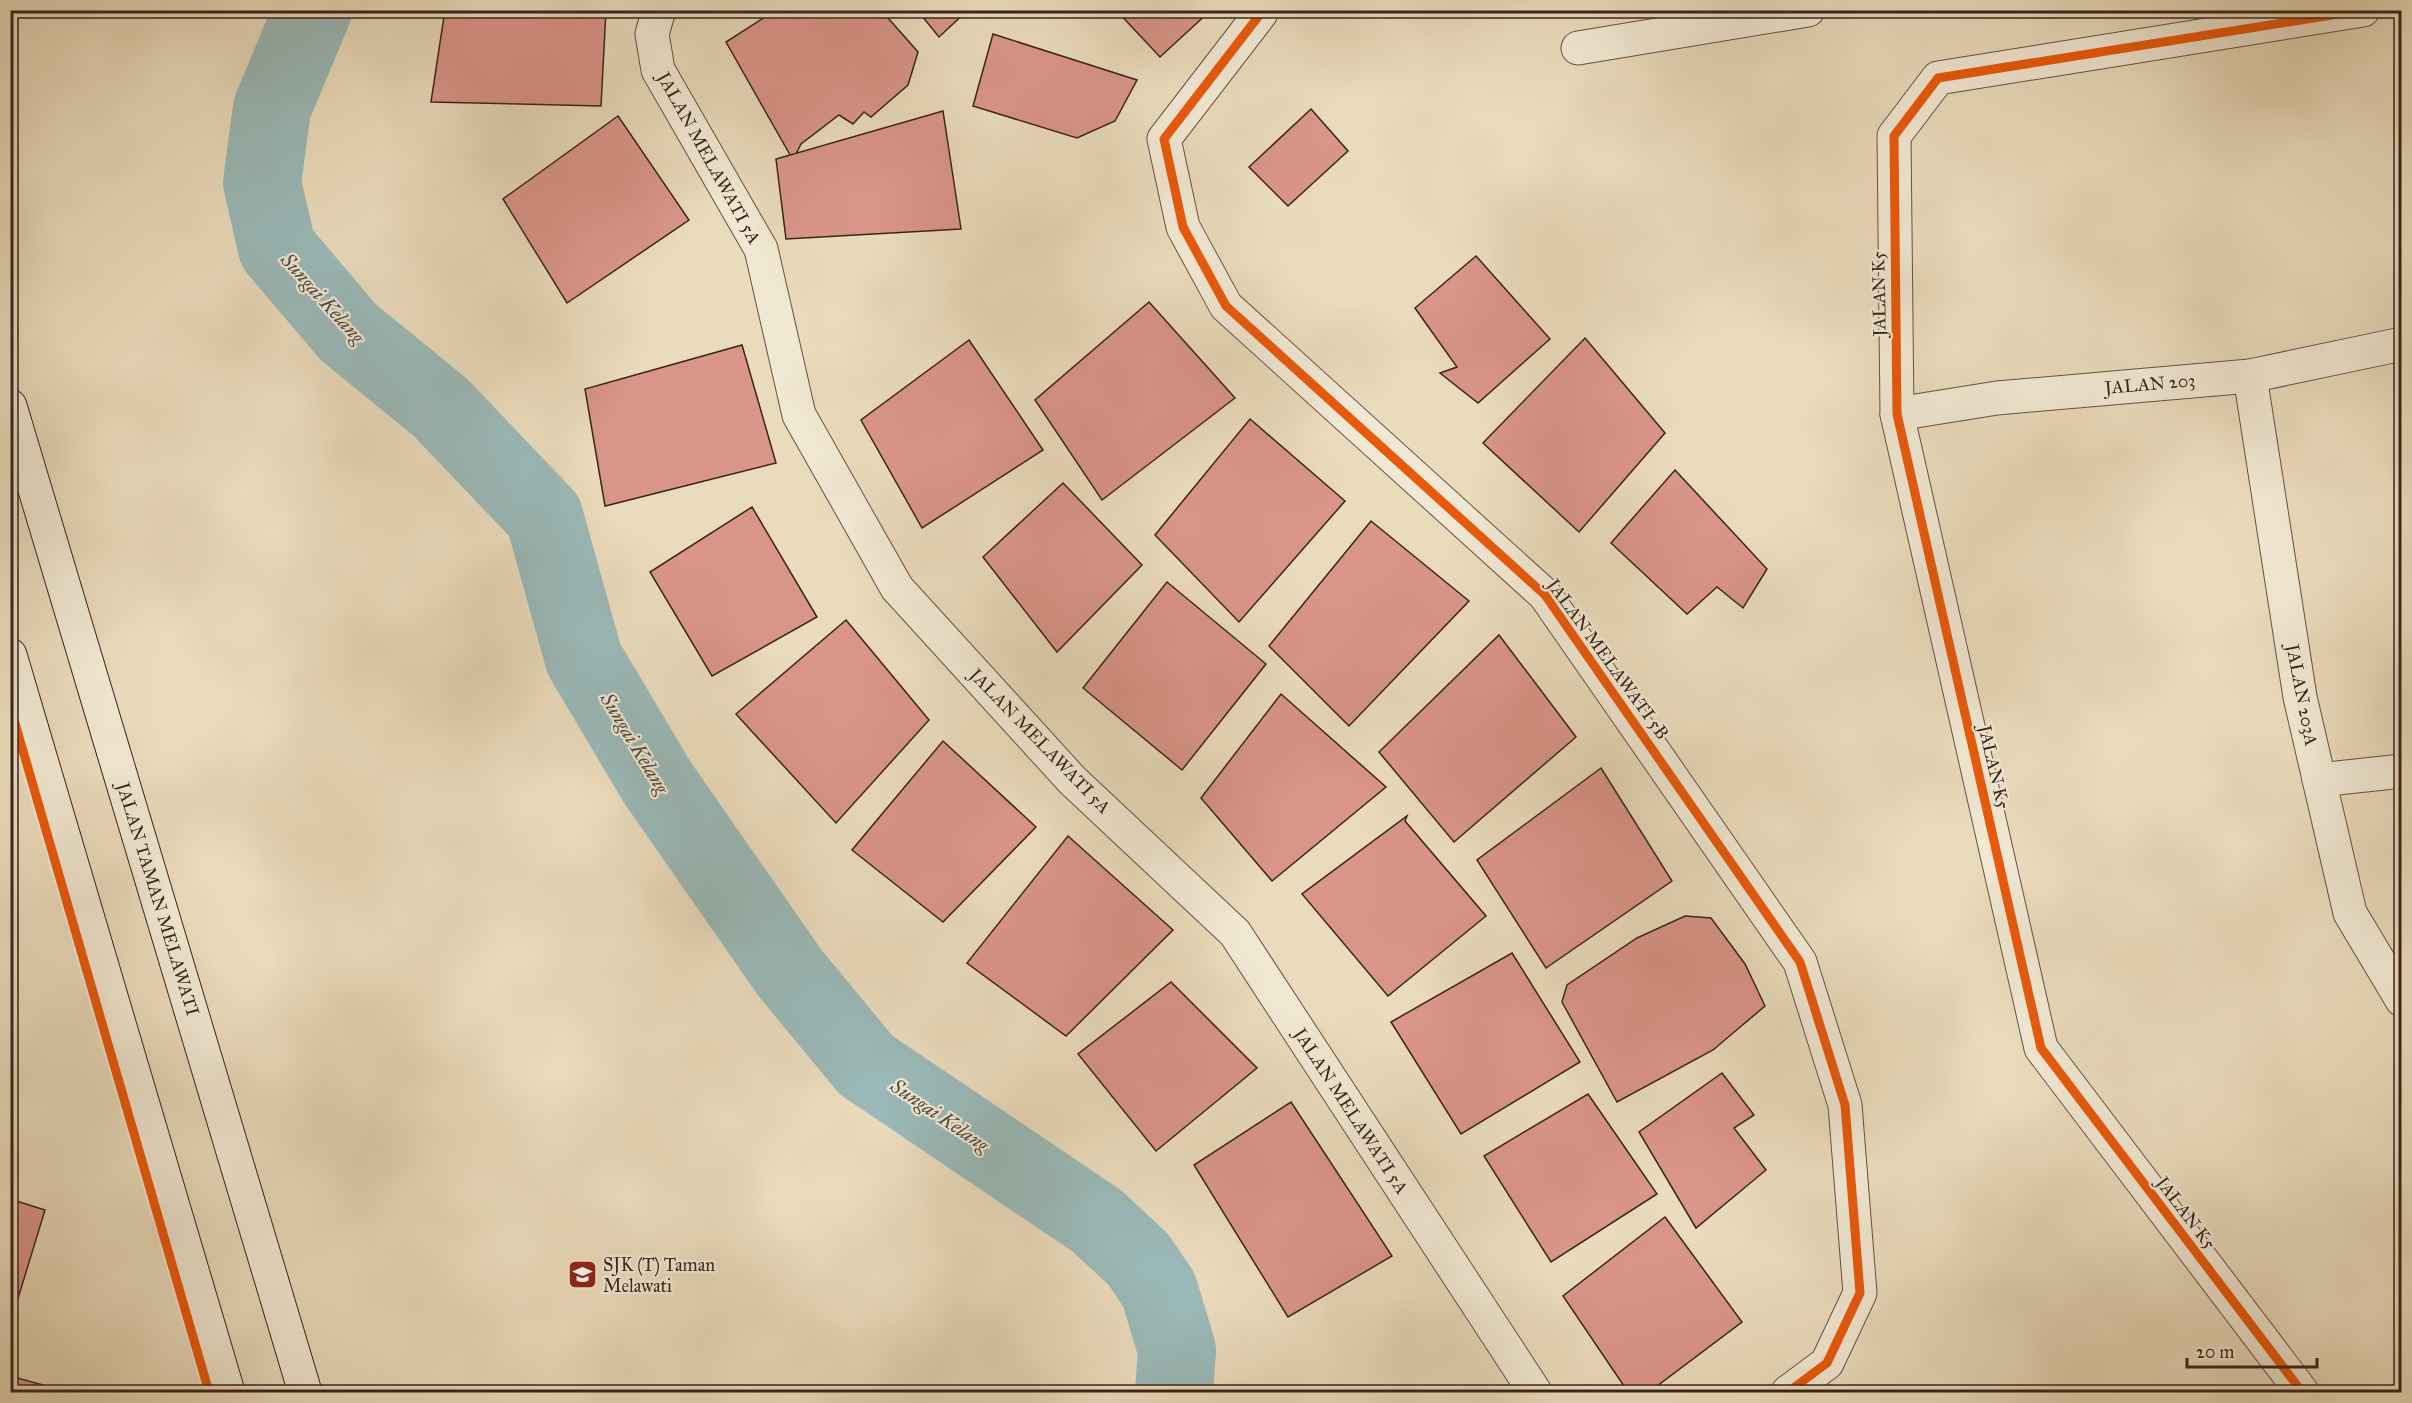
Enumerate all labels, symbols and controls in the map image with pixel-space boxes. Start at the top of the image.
street label: JALAN MELAWATI 5A [651,66,765,248]
water label: Sungai Kelang [275,247,371,349]
street label: JALAN K5 [1867,250,1892,339]
street label: JALAN 203 [2102,369,2196,400]
street label: JALAN MELAWATI 5B [1540,573,1674,744]
street label: JALAN 203A [2280,640,2323,748]
street label: JALAN MELAWATI 5A [963,662,1115,819]
water label: Sungai Kelang [595,687,675,799]
street label: JALAN K5 [1972,721,2014,812]
street label: JALAN TAMAN MELAWATI [110,778,204,1019]
street label: JALAN MELAWATI 5A [1287,1022,1413,1199]
water label: Sungai Kelang [885,1073,995,1157]
street label: JALAN K5 [2149,1171,2221,1255]
place label: SJK (T) Taman Melawati [603,1254,715,1297]
school or university icon: SJK (T) Taman Melawati [566,1259,598,1291]
scale bar [2187,1331,2318,1369]
text: 20 m [2196,1341,2234,1363]

